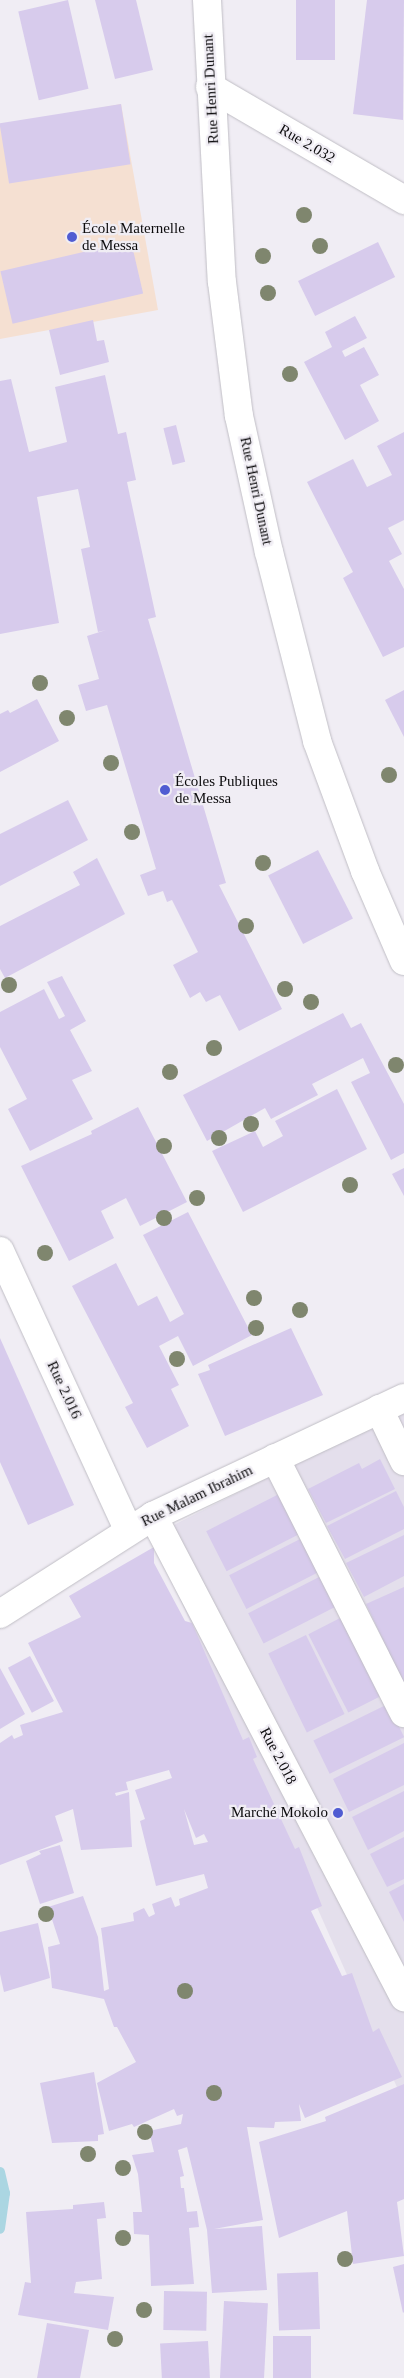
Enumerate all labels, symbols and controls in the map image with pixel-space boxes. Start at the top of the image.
street label: Rue Henri Dunant [199,34,223,144]
street label: Rue 2.032 [276,121,338,167]
place label: École Maternelle de Messa [82,219,185,254]
marker: École Maternelle de Messa [66,231,78,243]
street label: Rue Henri Dunant [236,435,276,547]
place label: Écoles Publiques de Messa [175,772,278,807]
marker: Écoles Publiques de Messa [159,784,171,796]
street label: Rue 2.016 [43,1358,85,1422]
street label: Rue Malam Ibrahim [138,1461,256,1531]
street label: Rue 2.018 [256,1725,300,1787]
place label: Marché Mokolo [231,1804,328,1822]
marker: Marché Mokolo [332,1807,344,1819]

